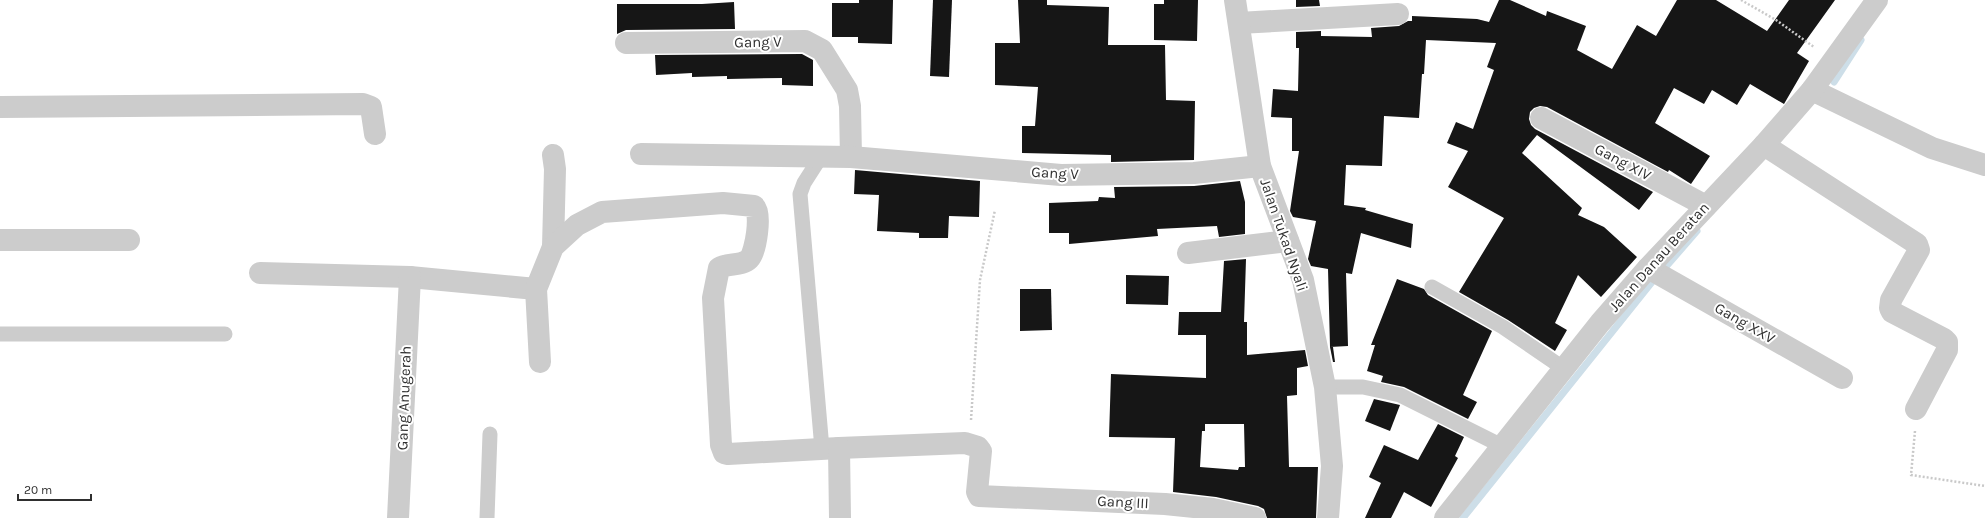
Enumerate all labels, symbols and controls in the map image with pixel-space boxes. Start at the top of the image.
street label: Gang V [734,33,782,51]
street label: Gang XIV [1592,140,1655,185]
street label: Gang V [1031,163,1080,183]
street label: Jalan Tukad Nyali [1256,176,1312,294]
street label: Jalan Danau Beratan [1605,199,1713,315]
street label: Gang XXV [1712,299,1779,348]
street label: Gang Anugerah [393,345,415,451]
scale bar [18,476,91,502]
text: 20 m [24,483,52,497]
street label: Gang III [1097,492,1149,512]

